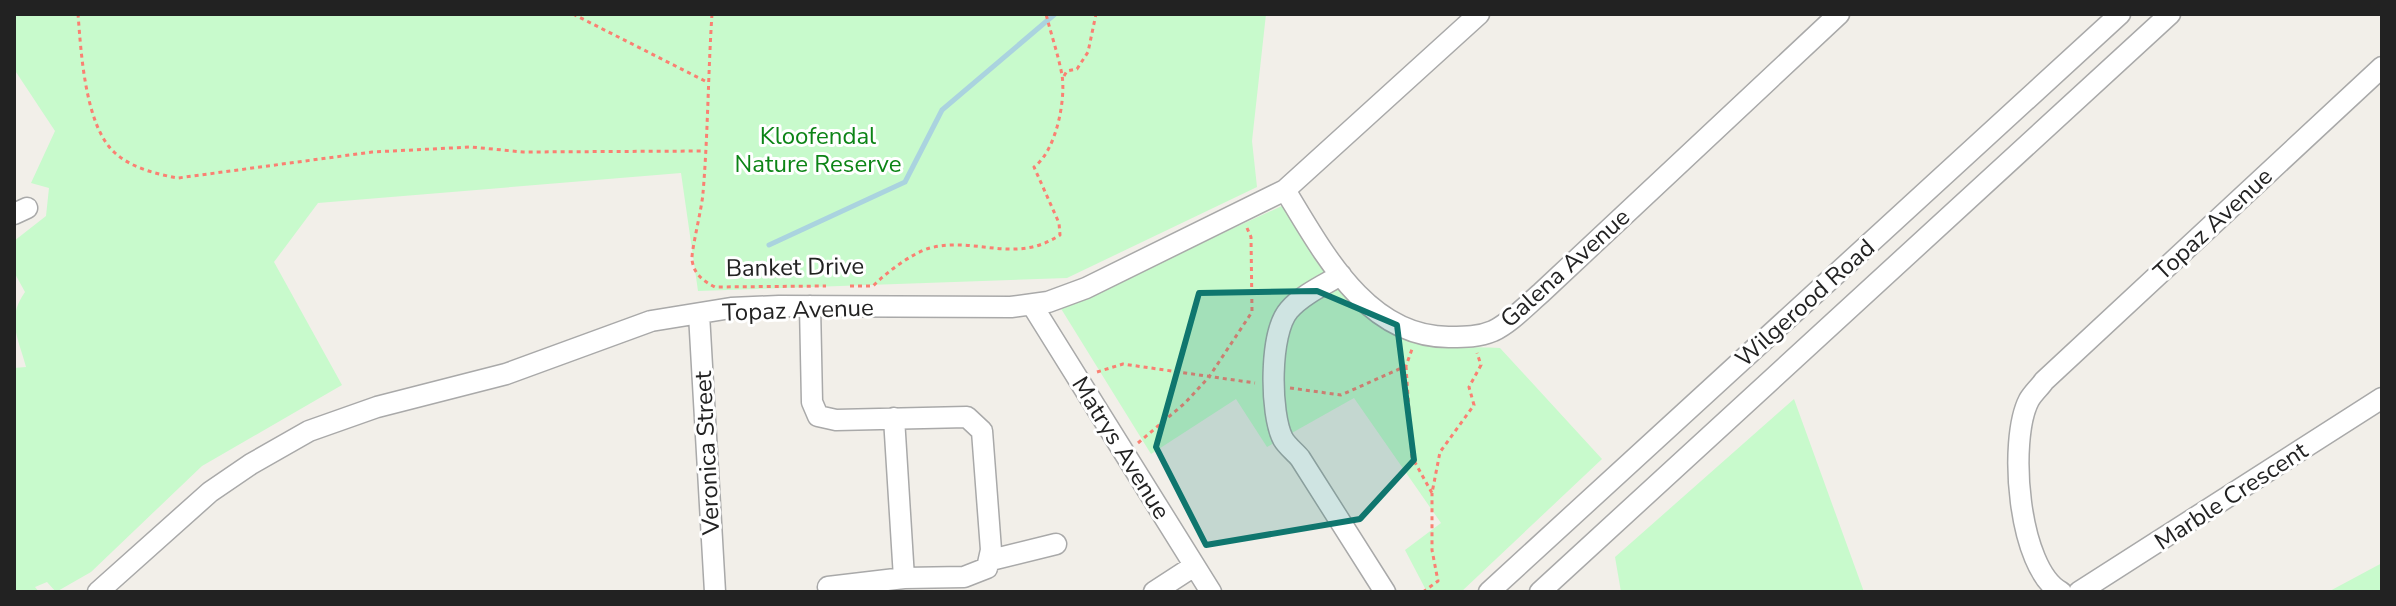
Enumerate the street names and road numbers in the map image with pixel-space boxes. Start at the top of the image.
street label: Topaz Avenue [2147,161,2279,287]
street label: Galena Avenue [1493,201,1637,335]
street label: Wilgerood Road [1729,232,1881,374]
street label: Banket Drive [725,250,865,284]
street label: Topaz Avenue [722,291,874,329]
street label: Veronica Street [687,370,727,537]
street label: Matrys Avenue [1064,371,1178,525]
street label: Marble Crescent [2148,434,2314,557]

